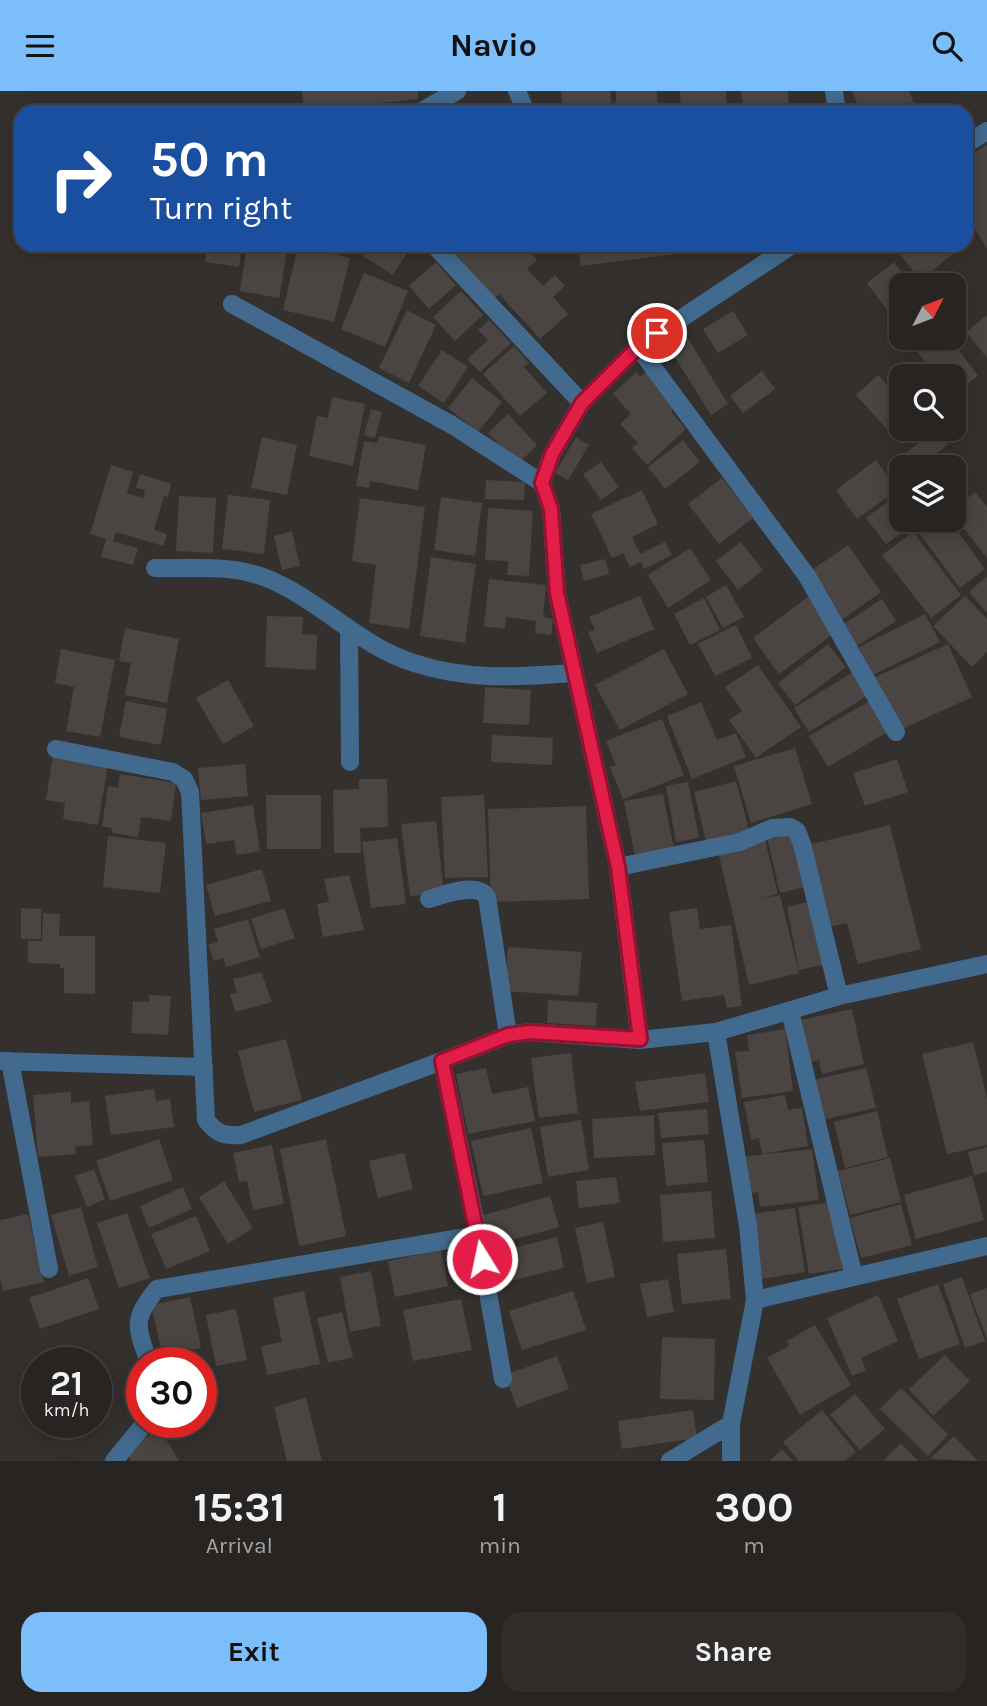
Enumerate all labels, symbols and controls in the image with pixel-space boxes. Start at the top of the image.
icon: menu [21,27,59,65]
text: Navio [450,27,537,64]
icon: search [928,27,966,65]
text: 50 m [150,131,268,188]
icon: right [35,133,126,224]
text: Turn right [150,190,292,227]
north arrow [889,273,966,350]
map controls [889,273,966,532]
pin [627,303,687,363]
icon: arrive [638,314,676,352]
button: search [889,364,966,441]
button: layers [889,455,966,532]
position arrow [445,1222,519,1296]
speed limit sign: 30 [126,1347,217,1438]
text: 21 [50,1363,83,1404]
text: km/h [44,1399,89,1421]
text: 15:31 [193,1482,285,1532]
text: 1 [492,1482,507,1532]
text: 300 [714,1482,794,1532]
text: Arrival [206,1532,273,1559]
text: min [479,1532,521,1559]
text: m [743,1532,765,1559]
button: Exit [21,1612,487,1692]
button: Share [501,1612,966,1692]

